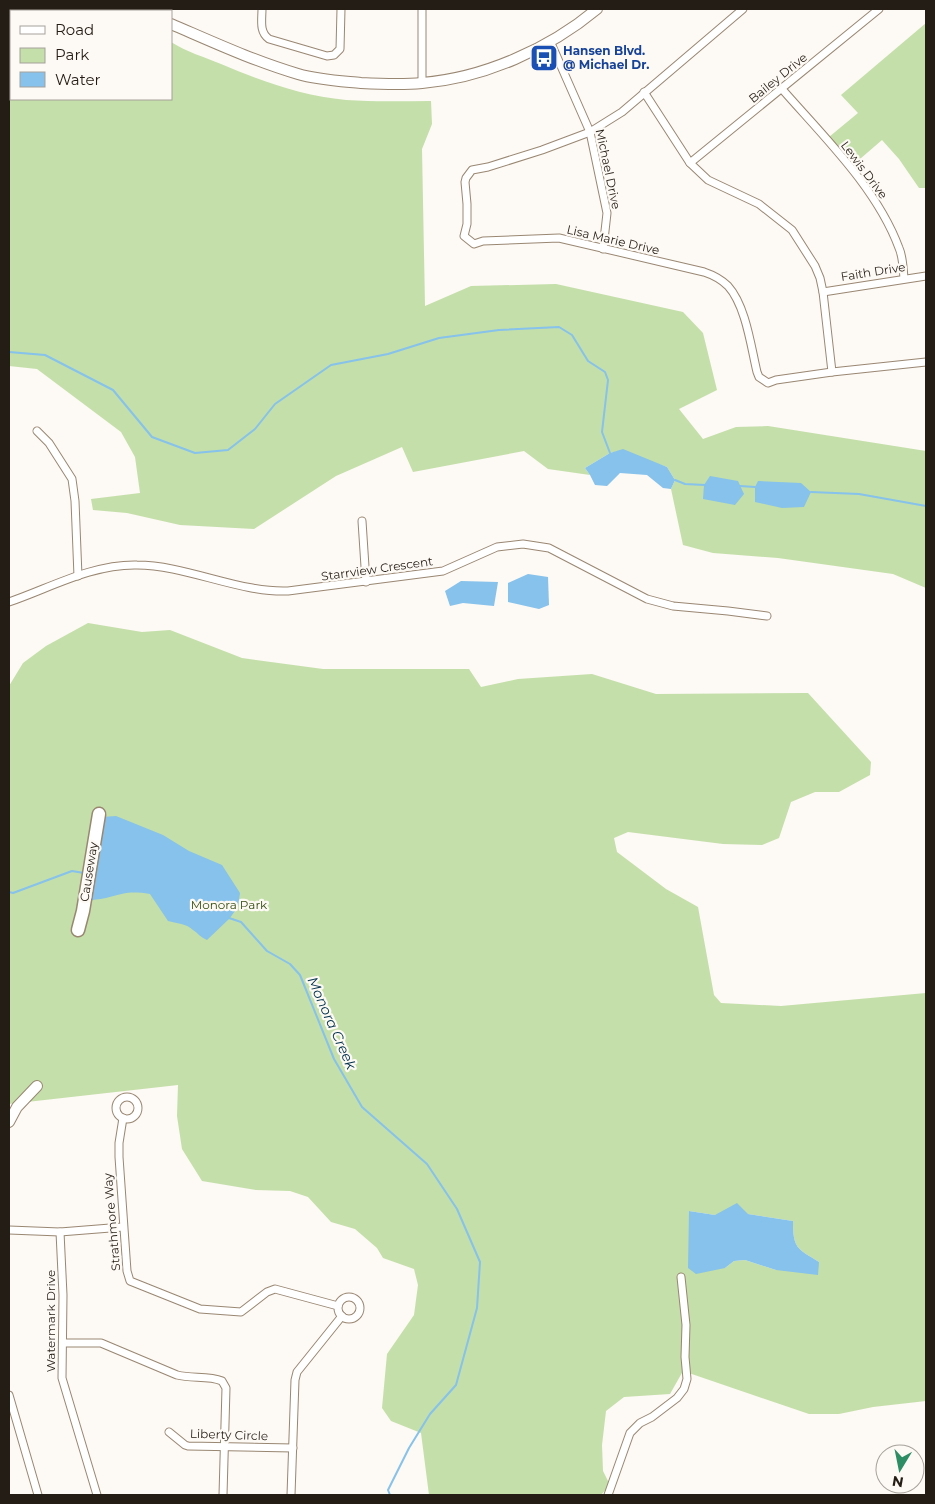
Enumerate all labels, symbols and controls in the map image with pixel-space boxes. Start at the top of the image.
legend [10,10,172,100]
text: Road [55,20,94,39]
bus stop icon: Hansen Blvd. @ Michael Dr. [529,43,559,73]
place label: Hansen Blvd. @ Michael Dr. [563,43,649,72]
text: Park [55,45,89,64]
street label: Bailey Drive [745,49,810,106]
text: Water [55,70,101,89]
street label: Michael Drive [593,127,624,210]
street label: Lewis Drive [838,138,891,201]
street label: Lisa Marie Drive [565,222,661,257]
street label: Faith Drive [840,259,906,284]
street label: Starrview Crescent [320,553,434,584]
street label: Causeway [76,841,101,903]
park label: Monora Park [191,897,268,912]
water label: Monora Creek [303,974,361,1073]
street label: Strathmore Way [100,1172,123,1272]
street label: Watermark Drive [43,1270,58,1372]
street label: Liberty Circle [190,1426,268,1443]
north arrow [875,1444,925,1494]
text: N [891,1472,905,1492]

